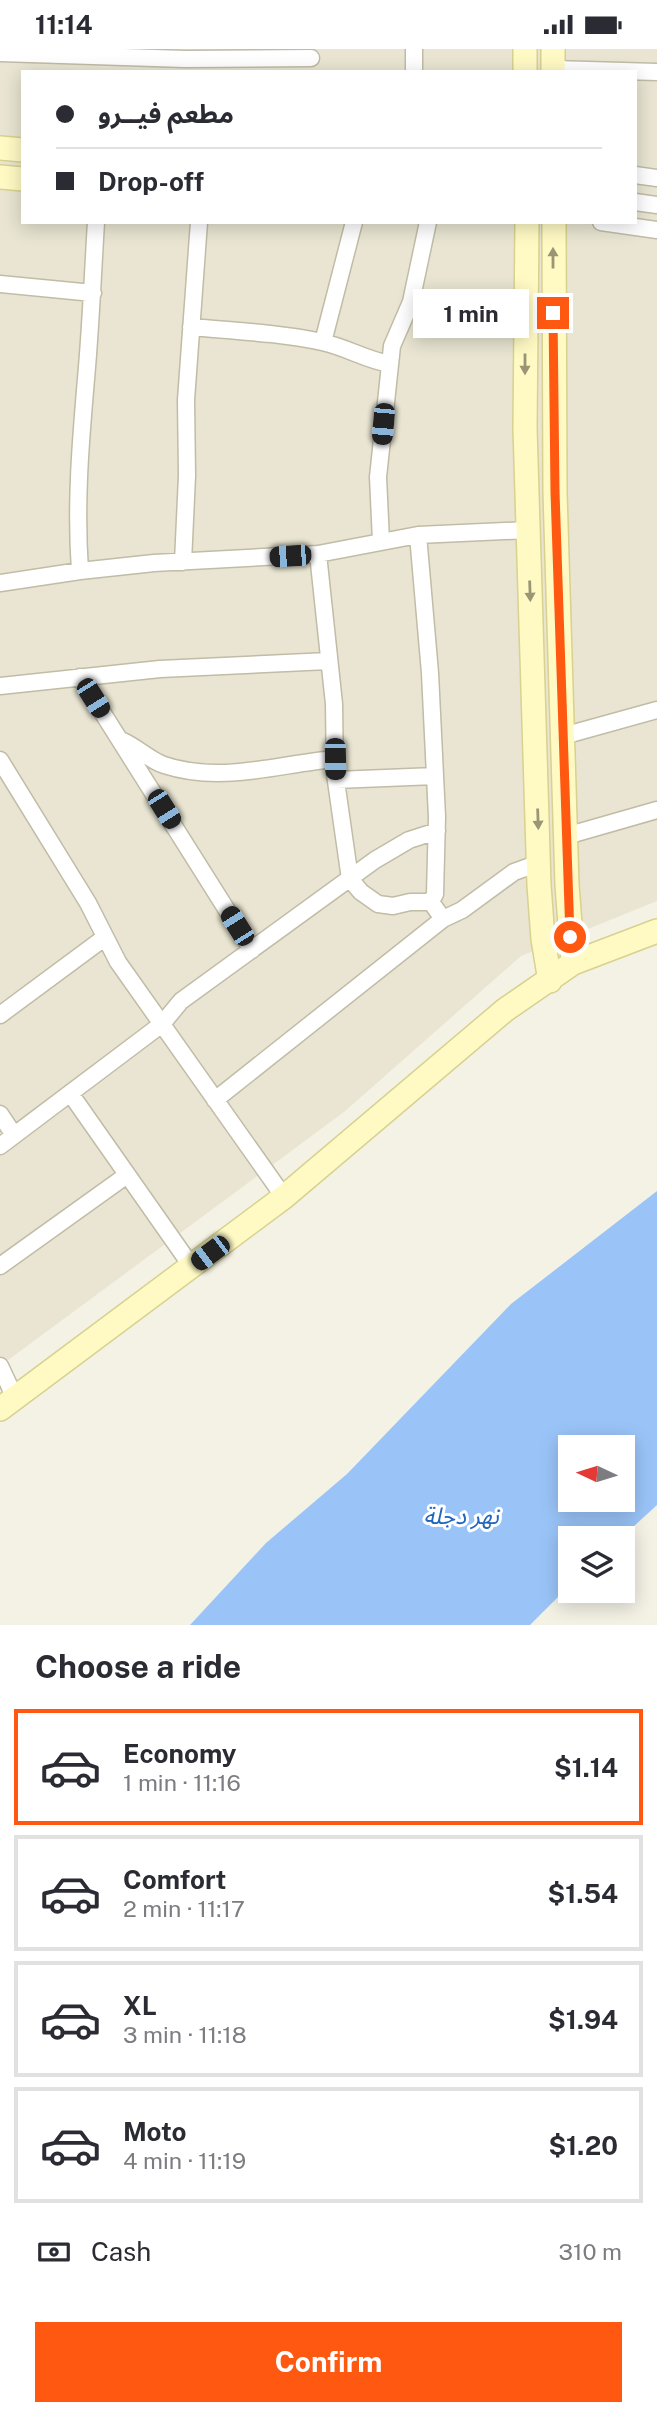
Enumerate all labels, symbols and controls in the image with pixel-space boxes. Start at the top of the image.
text: 11:14 [35,9,92,40]
text: مطعم فيــرو [98,98,234,129]
text: Drop-off [98,166,204,197]
one-way arrow [548,247,559,269]
callout: 1 min [413,289,528,337]
route end [537,297,569,329]
text: 1 min [443,300,499,327]
one-way arrow [519,353,531,375]
car [371,402,396,446]
car [269,544,312,568]
one-way arrow [524,581,536,603]
car [73,675,114,721]
car [325,738,346,780]
car [144,786,185,832]
one-way arrow [532,808,543,830]
car [217,903,258,949]
route start [554,921,586,953]
car [187,1232,234,1274]
north arrow [558,1435,635,1512]
map controls [558,1435,635,1603]
water label: نهر دجلة [423,1502,501,1530]
button: layers [558,1526,635,1603]
text: Choose a ride [35,1648,241,1685]
icon: car [39,1736,102,1799]
text: Economy [123,1738,236,1769]
text: $1.14 [554,1752,618,1783]
text: 1 min · 11:16 [123,1769,241,1796]
icon: car [39,1862,102,1925]
text: Comfort [123,1864,226,1895]
text: $1.54 [548,1878,618,1909]
text: 2 min · 11:17 [123,1895,245,1922]
icon: car [39,1988,102,2051]
text: XL [123,1990,157,2021]
text: $1.94 [548,2004,618,2035]
text: 3 min · 11:18 [123,2021,247,2048]
icon: car [39,2114,102,2177]
text: Moto [123,2116,186,2147]
text: $1.20 [548,2130,618,2161]
text: 4 min · 11:19 [123,2147,246,2174]
icon: cash [35,2233,73,2271]
text: Cash [91,2236,151,2267]
text: 310 m [559,2238,622,2265]
button: Confirm [35,2322,622,2402]

